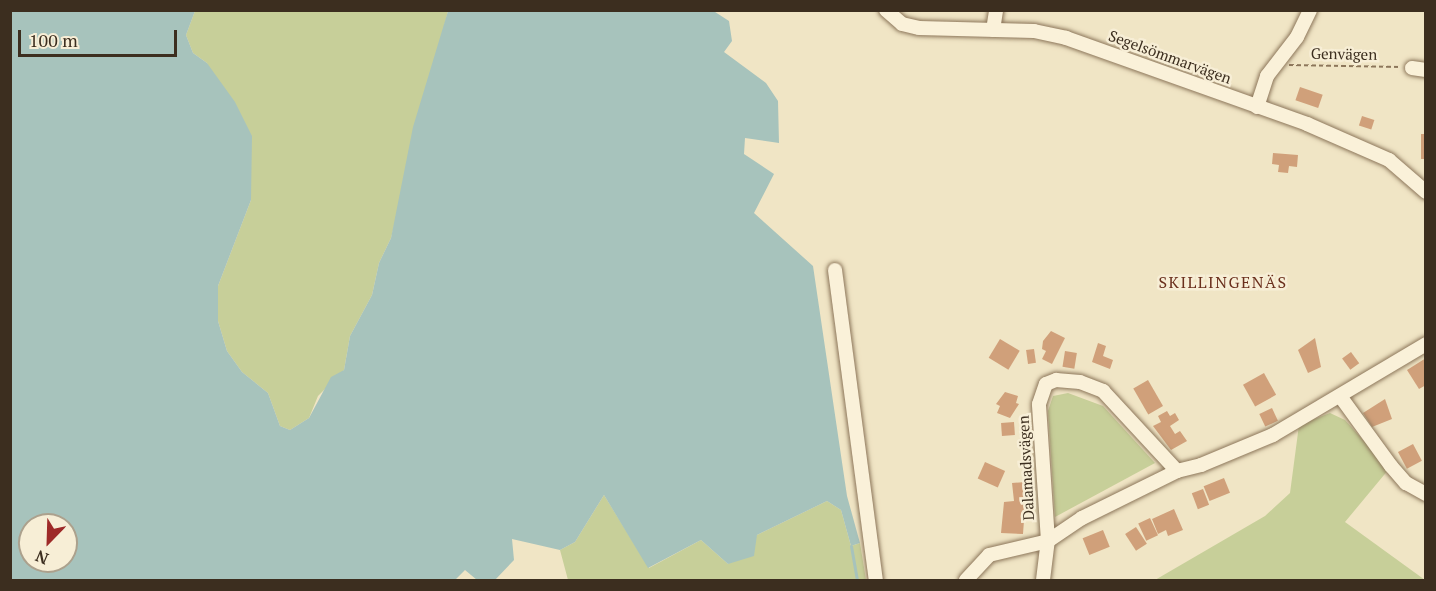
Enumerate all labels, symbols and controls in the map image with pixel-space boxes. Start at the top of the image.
scale bar [21,18,180,56]
street label: Segelsömmarvägen [1106,26,1234,88]
text: 100 m [29,28,78,52]
street label: Genvägen [1311,44,1377,64]
district label: SKILLINGENÄS [1159,272,1287,292]
street label: Dalamadsvägen [1014,415,1038,521]
north arrow [18,513,78,573]
text: N [32,545,52,570]

